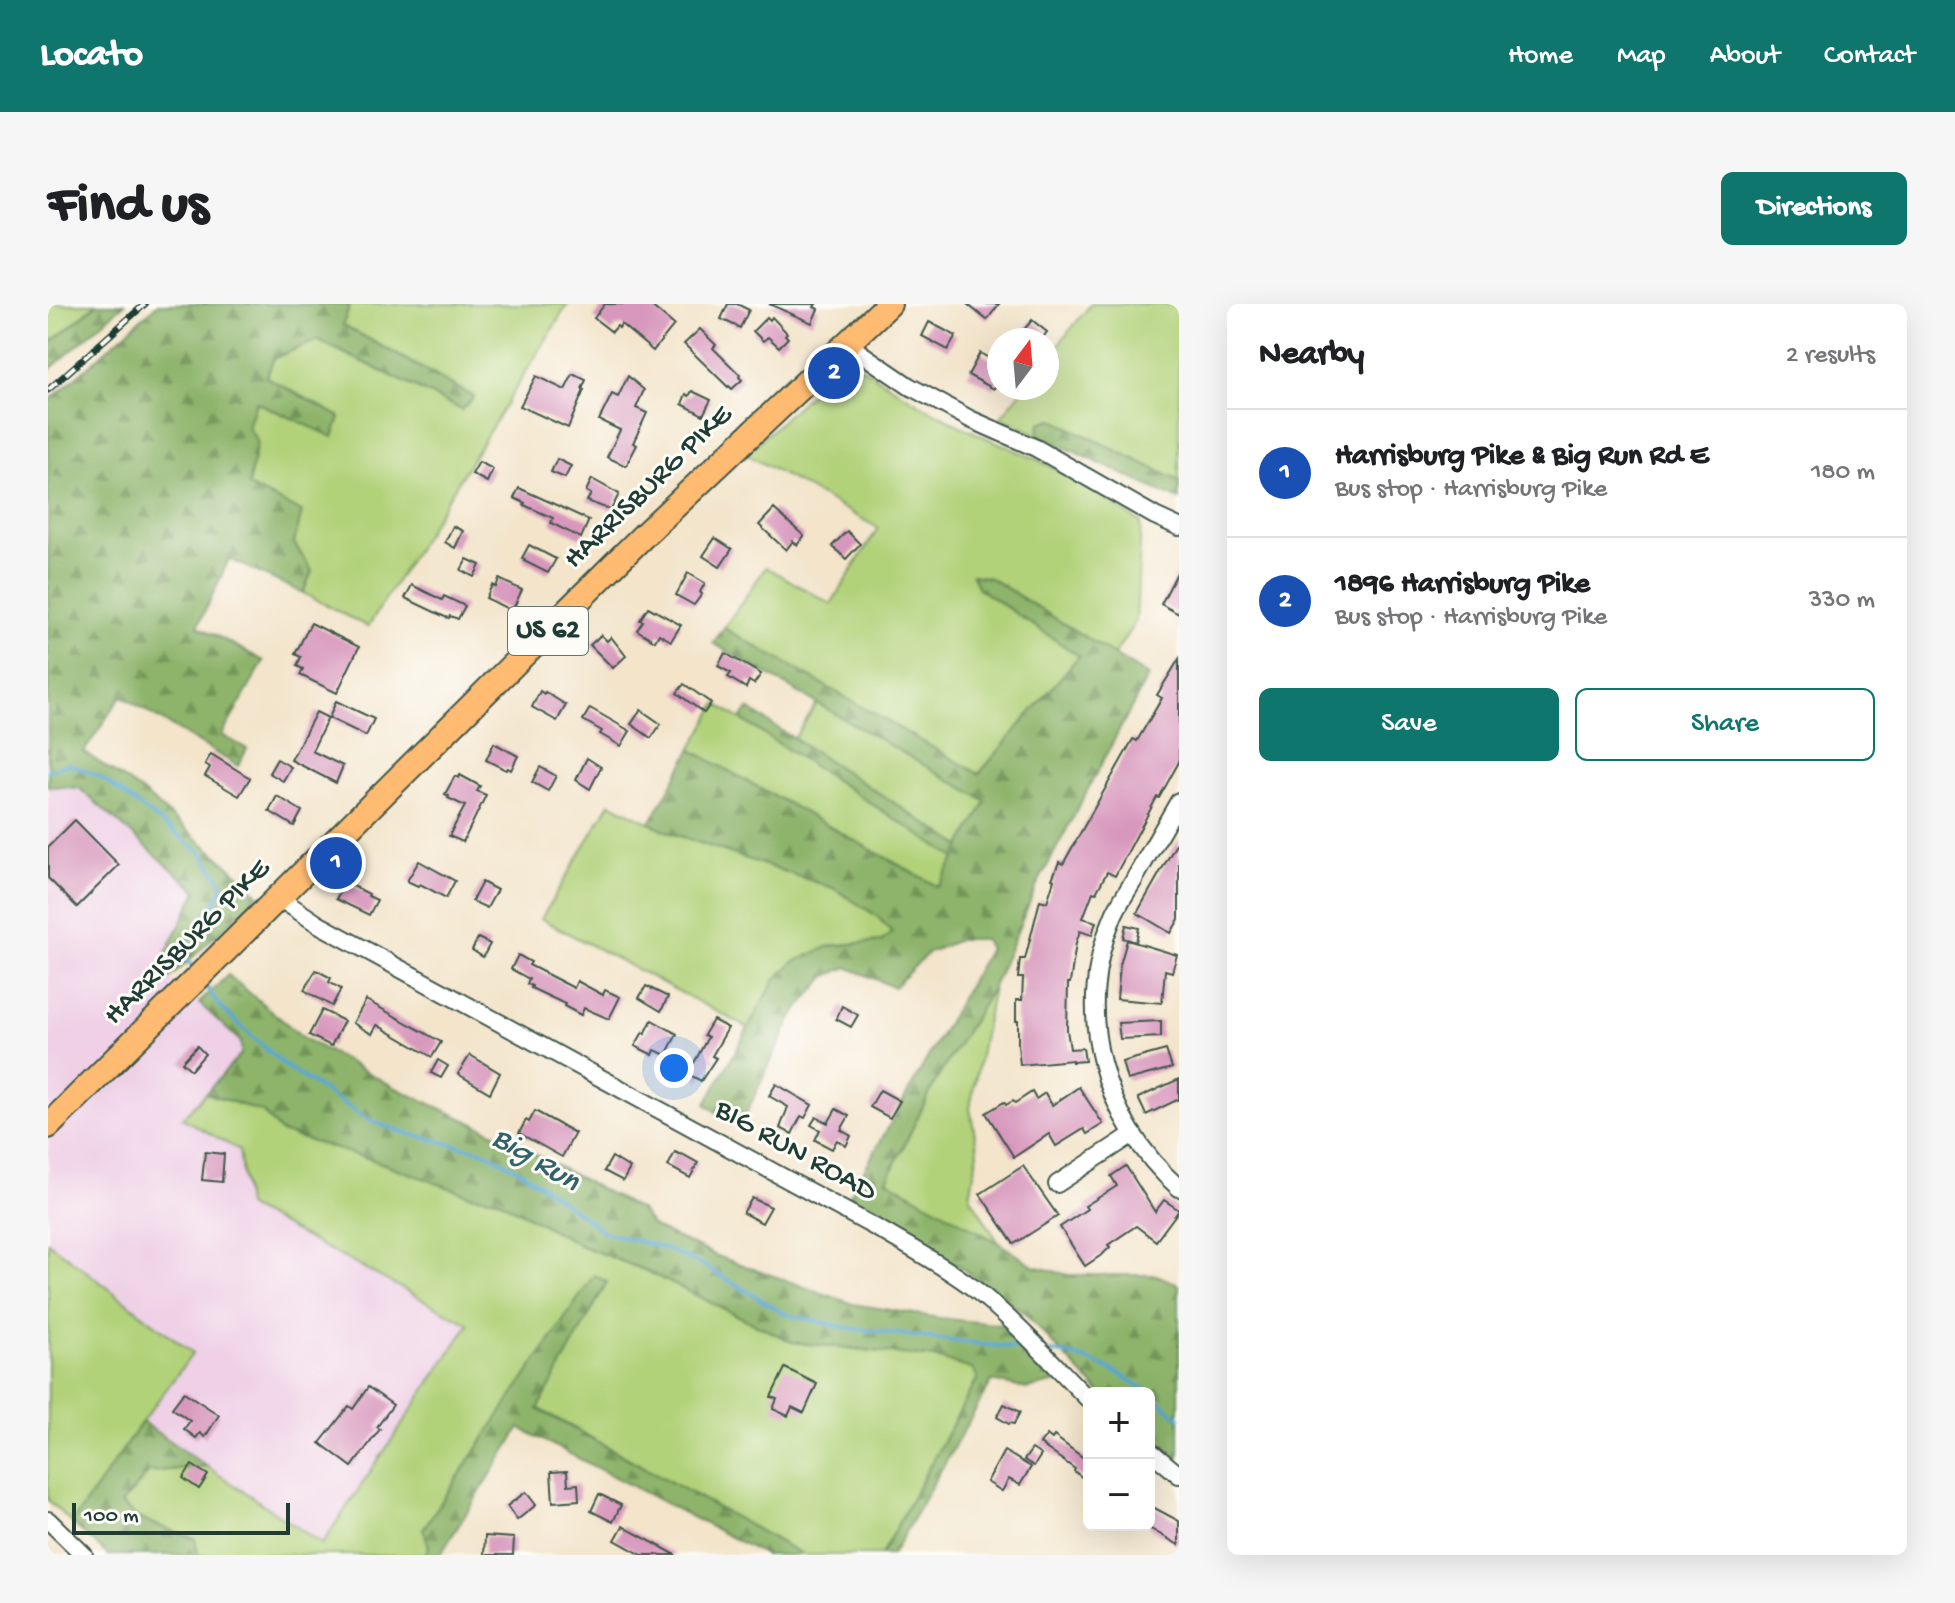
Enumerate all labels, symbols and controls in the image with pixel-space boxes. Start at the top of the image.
text: Locato [40,34,143,78]
text: Home [1508,40,1573,73]
text: Map [1617,40,1666,73]
text: About [1710,40,1780,73]
text: Contact [1824,40,1915,73]
button: Directions [1721,172,1907,245]
text: Find us [48,175,208,241]
north arrow [987,328,1059,400]
text: Nearby [1259,336,1364,376]
text: 2 results [1786,341,1875,372]
pin: 2 [808,343,860,403]
street label: HARRISBURG PIKE [557,398,741,577]
text: Harrisburg Pike & Big Run Rd E [1335,440,1708,475]
text: 1 [1280,458,1290,489]
text: 180 m [1811,458,1875,489]
text: Bus stop · Harrisburg Pike [1335,475,1607,506]
text: 1896 Harrisburg Pike [1335,568,1590,603]
text: 2 [1279,586,1291,617]
text: 330 m [1809,586,1875,617]
text: Bus stop · Harrisburg Pike [1335,603,1607,634]
road number: US 62 [508,607,588,655]
button: Save [1259,688,1559,761]
button: Share [1575,688,1875,761]
pin: 1 [310,833,362,893]
street label: HARRISBURG PIKE [98,852,279,1033]
your location [654,1048,694,1088]
street label: BIG RUN ROAD [707,1093,882,1211]
water label: Big Run [484,1120,587,1202]
map controls [1083,1387,1155,1531]
button: + [1083,1387,1155,1459]
button: − [1083,1459,1155,1531]
scale bar [72,1499,290,1535]
text: 100 m [84,1504,139,1530]

